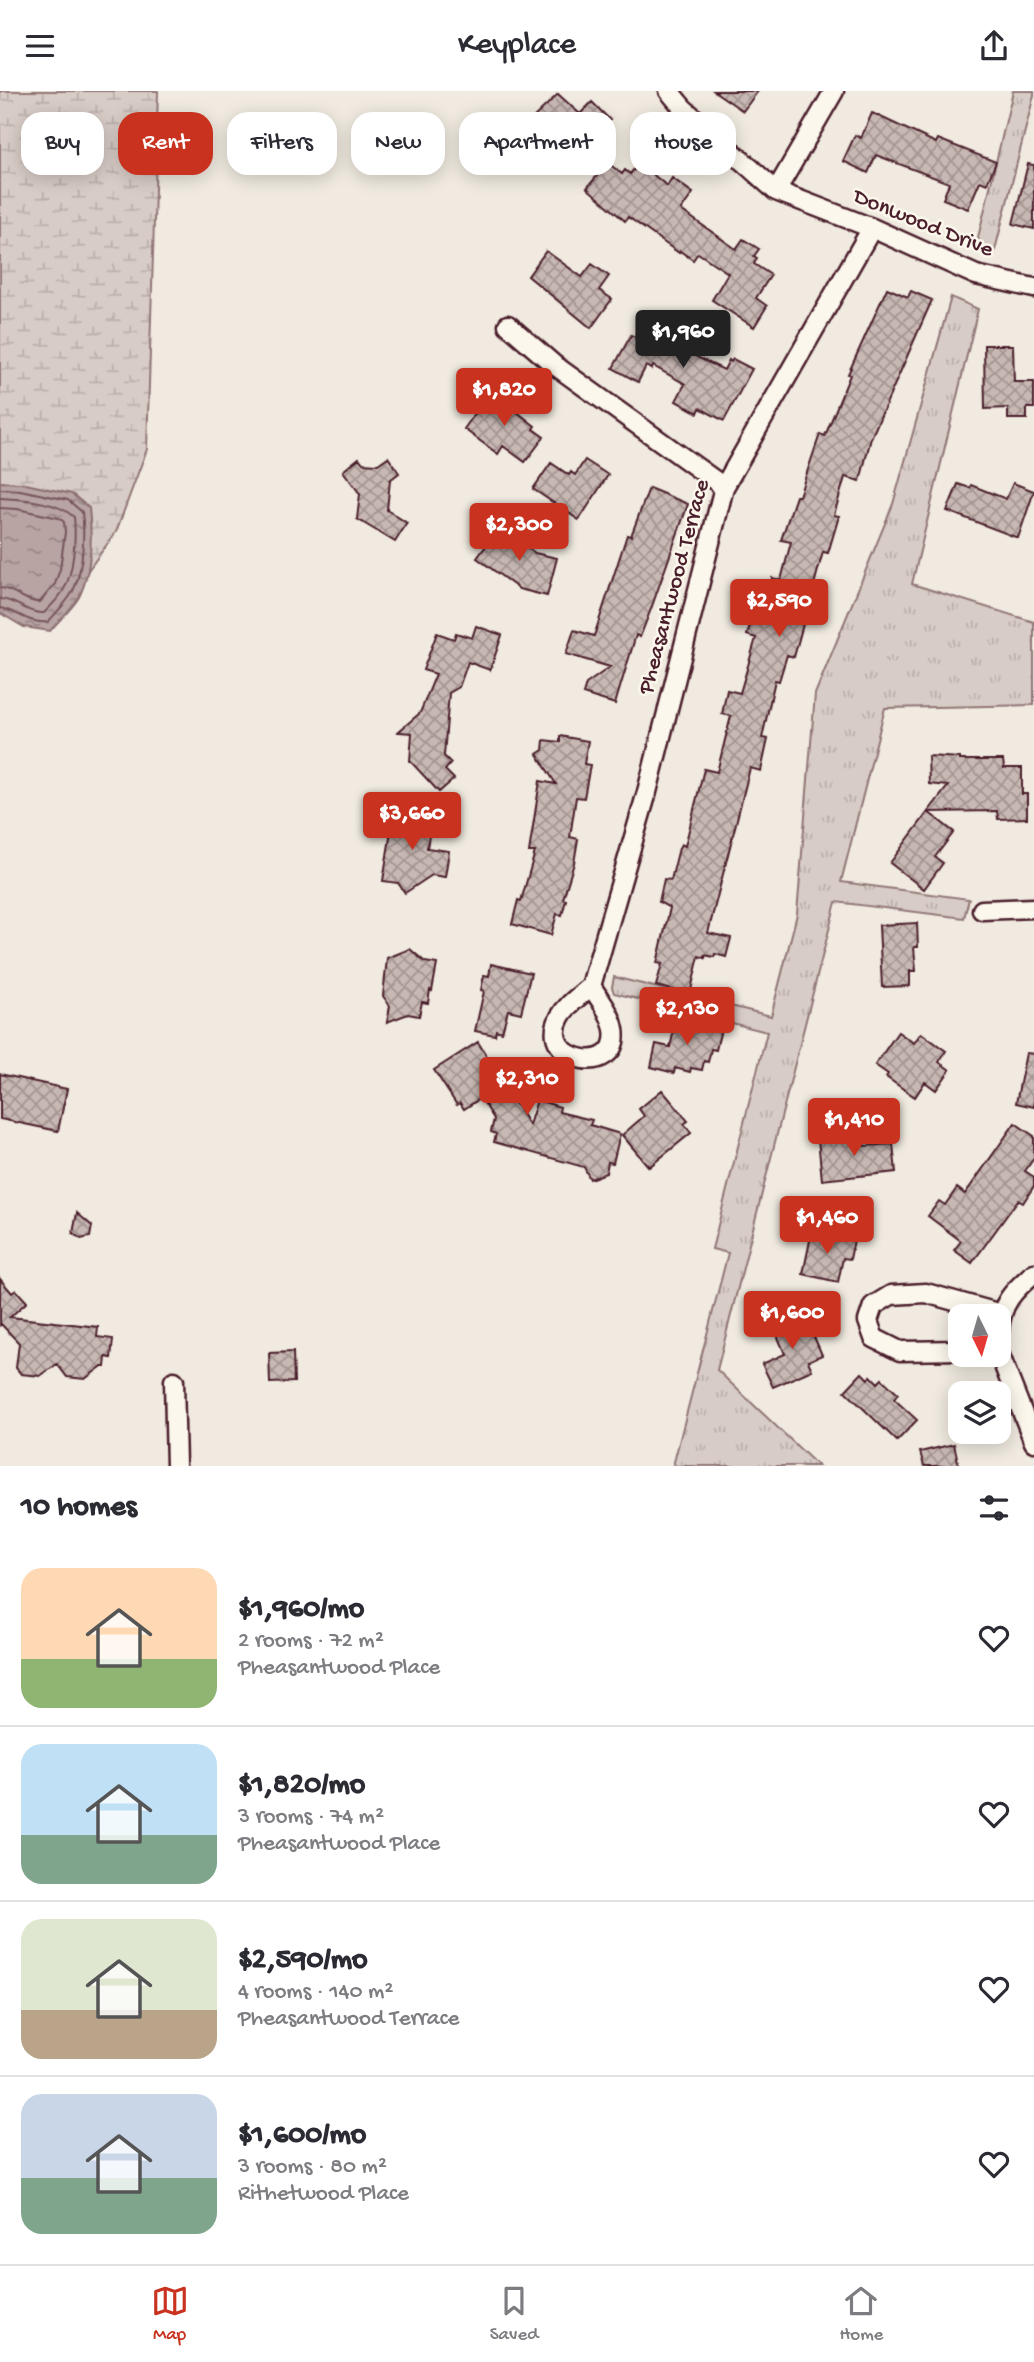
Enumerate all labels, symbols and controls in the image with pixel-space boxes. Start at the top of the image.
icon: menu [21,27,59,65]
text: Keyplace [458,27,576,65]
icon: share [975,27,1013,65]
chip: Buy [21,112,104,175]
chip: Rent [118,112,213,175]
chip: Filters [227,112,337,175]
chip: New [351,112,445,175]
chip: Apartment [459,112,616,175]
chip: House [630,112,736,175]
street label: Donwood Drive [847,183,998,265]
pin: $1,960 [626,310,740,370]
text: $1,960 [651,319,715,346]
pin: $1,820 [447,369,561,428]
text: $1,820 [472,377,536,404]
street label: Pheasantwood Terrace [633,476,717,698]
pin: $2,300 [462,503,576,563]
text: $2,300 [486,512,552,539]
pin: $2,590 [722,580,836,639]
text: $2,590 [746,588,812,615]
pin: $3,660 [355,793,469,852]
text: $3,660 [379,801,445,828]
pin: $2,130 [630,988,744,1047]
text: $2,130 [655,996,719,1023]
pin: $2,310 [470,1058,584,1117]
text: $2,310 [495,1066,559,1093]
pin: $1,410 [797,1098,911,1158]
text: $1,410 [824,1107,884,1134]
pin: $1,460 [770,1197,884,1256]
text: $1,460 [796,1205,858,1232]
pin: $1,600 [735,1291,849,1351]
text: $1,600 [760,1300,824,1327]
north arrow [948,1304,1012,1367]
map controls [948,1304,1011,1444]
button: layers [948,1381,1011,1444]
icon: filters [975,1489,1013,1527]
text: 10 homes [21,1491,137,1526]
text: $1,960/mo [238,1593,364,1628]
icon: home [77,1596,161,1680]
icon: heart [975,1619,1013,1657]
text: 2 rooms · 72 m² [238,1628,384,1655]
text: Pheasantwood Place [238,1655,440,1682]
text: $1,820/mo [238,1769,365,1804]
icon: home [77,1772,161,1856]
icon: heart [975,1795,1013,1833]
text: 3 rooms · 74 m² [238,1804,384,1831]
text: Pheasantwood Place [238,1831,440,1858]
text: $2,590/mo [238,1944,368,1979]
icon: home [77,1947,161,2031]
icon: heart [975,1970,1013,2008]
text: 4 rooms · 140 m² [238,1979,393,2006]
text: Pheasantwood Terrace [238,2006,459,2033]
text: $1,600/mo [238,2119,366,2154]
icon: home [77,2122,161,2206]
icon: heart [975,2145,1013,2183]
text: 3 rooms · 80 m² [238,2154,387,2181]
text: Rithetwood Place [238,2181,409,2208]
tab: Map [151,2282,189,2347]
tab: Saved [490,2282,538,2347]
tab: Home [839,2282,883,2347]

